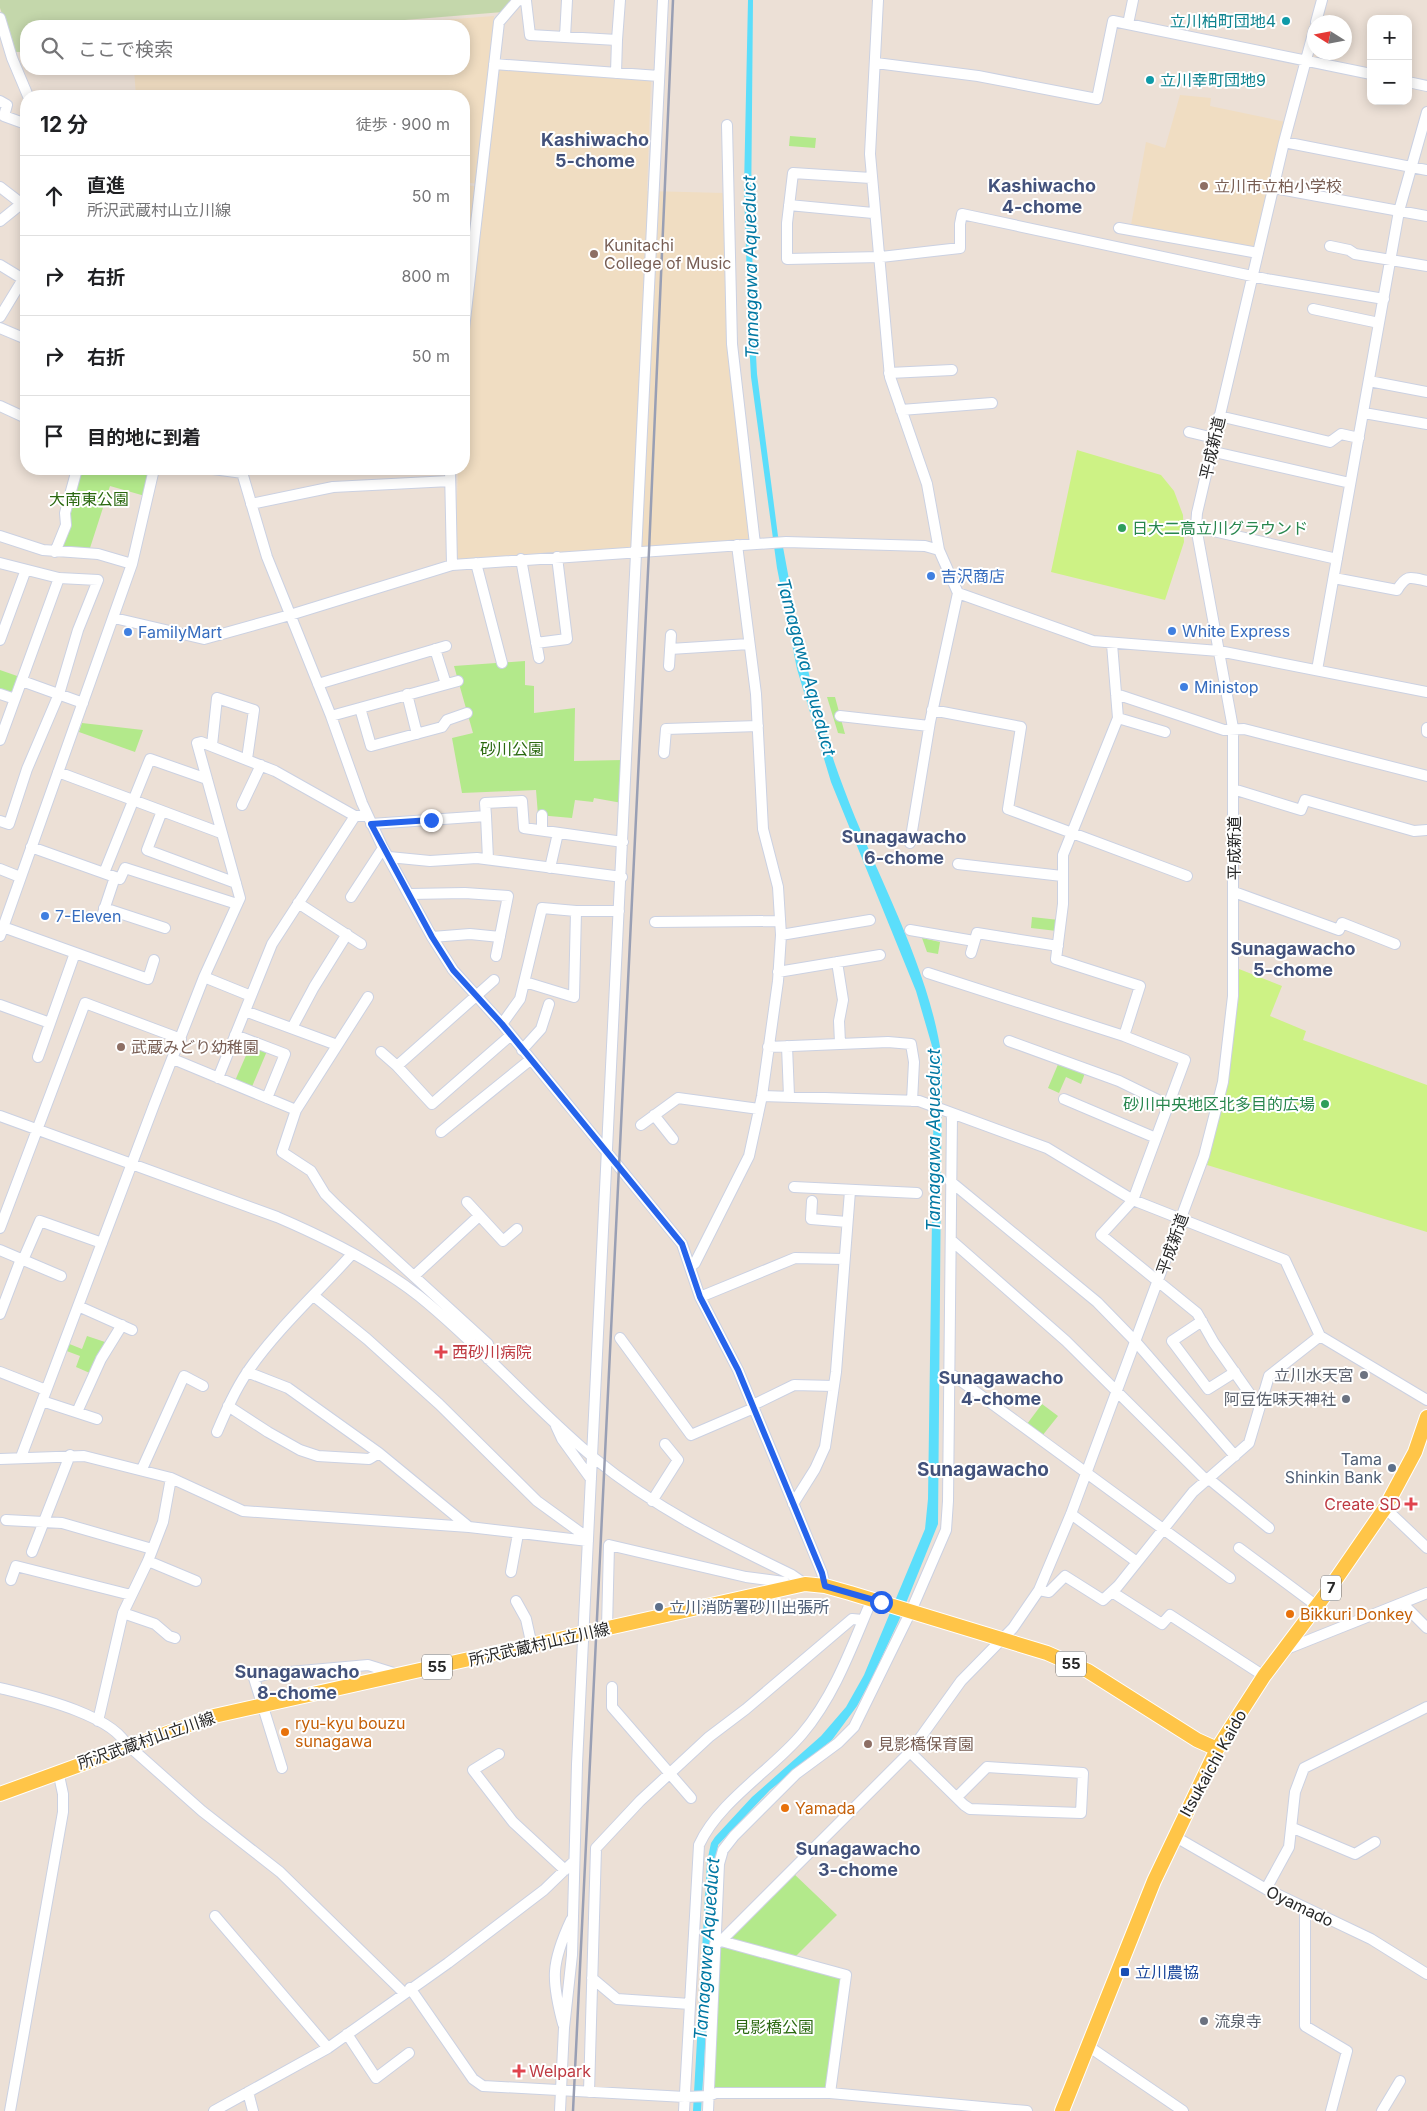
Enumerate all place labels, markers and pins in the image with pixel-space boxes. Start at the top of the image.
place label: 立川柏町団地4 [1170,11,1276,31]
marker: 立川柏町団地4 [1280,15,1292,27]
place label: 立川幸町団地9 [1160,70,1266,90]
marker: 立川幸町団地9 [1144,74,1156,86]
place label: 立川市立柏小学校 [1214,176,1342,196]
marker: 立川市立柏小学校 [1198,180,1210,192]
place label: Kunitachi College of Music [604,235,731,273]
marker: Kunitachi College of Music [588,248,600,260]
place label: 日大二高立川グラウンド [1132,518,1308,538]
marker: 日大二高立川グラウンド [1116,522,1128,534]
place label: 吉沢商店 [941,566,1005,586]
marker: 吉沢商店 [925,570,937,582]
place label: White Express [1182,621,1290,641]
place label: FamilyMart [138,622,222,642]
marker: White Express [1166,625,1178,637]
marker: FamilyMart [122,626,134,638]
place label: Ministop [1194,677,1259,697]
marker: Ministop [1178,681,1190,693]
place label: 7-Eleven [55,906,121,926]
marker: 7-Eleven [39,910,51,922]
place label: 武蔵みどり幼稚園 [131,1037,259,1057]
marker: 武蔵みどり幼稚園 [115,1041,127,1053]
place label: 砂川中央地区北多目的広場 [1123,1094,1315,1114]
marker: 砂川中央地区北多目的広場 [1319,1098,1331,1110]
place label: 西砂川病院 [452,1342,532,1362]
marker: 西砂川病院 [434,1345,448,1359]
place label: 立川水天宮 [1274,1365,1354,1385]
marker: 立川水天宮 [1358,1369,1370,1381]
place label: 阿豆佐味天神社 [1224,1389,1336,1409]
marker: 阿豆佐味天神社 [1340,1393,1352,1405]
place label: Tama Shinkin Bank [1285,1449,1382,1487]
marker: Tama Shinkin Bank [1386,1462,1398,1474]
place label: Create SD [1324,1494,1401,1514]
marker: Create SD [1405,1498,1417,1510]
place label: 立川消防署砂川出張所 [669,1597,829,1617]
marker: 立川消防署砂川出張所 [653,1601,665,1613]
place label: Bikkuri Donkey [1300,1604,1413,1624]
marker: Bikkuri Donkey [1284,1608,1296,1620]
place label: ryu-kyu bouzu sunagawa [295,1713,405,1751]
marker: ryu-kyu bouzu sunagawa [279,1726,291,1738]
place label: 見影橋保育園 [878,1734,974,1754]
marker: 見影橋保育園 [862,1738,874,1750]
place label: Yamada [795,1798,856,1818]
marker: Yamada [779,1802,791,1814]
place label: 立川農協 [1135,1962,1199,1982]
marker: 立川農協 [1119,1966,1131,1978]
place label: 流泉寺 [1214,2011,1262,2031]
marker: 流泉寺 [1198,2015,1210,2027]
place label: Welpark [529,2061,591,2081]
marker: Welpark [513,2065,525,2077]

